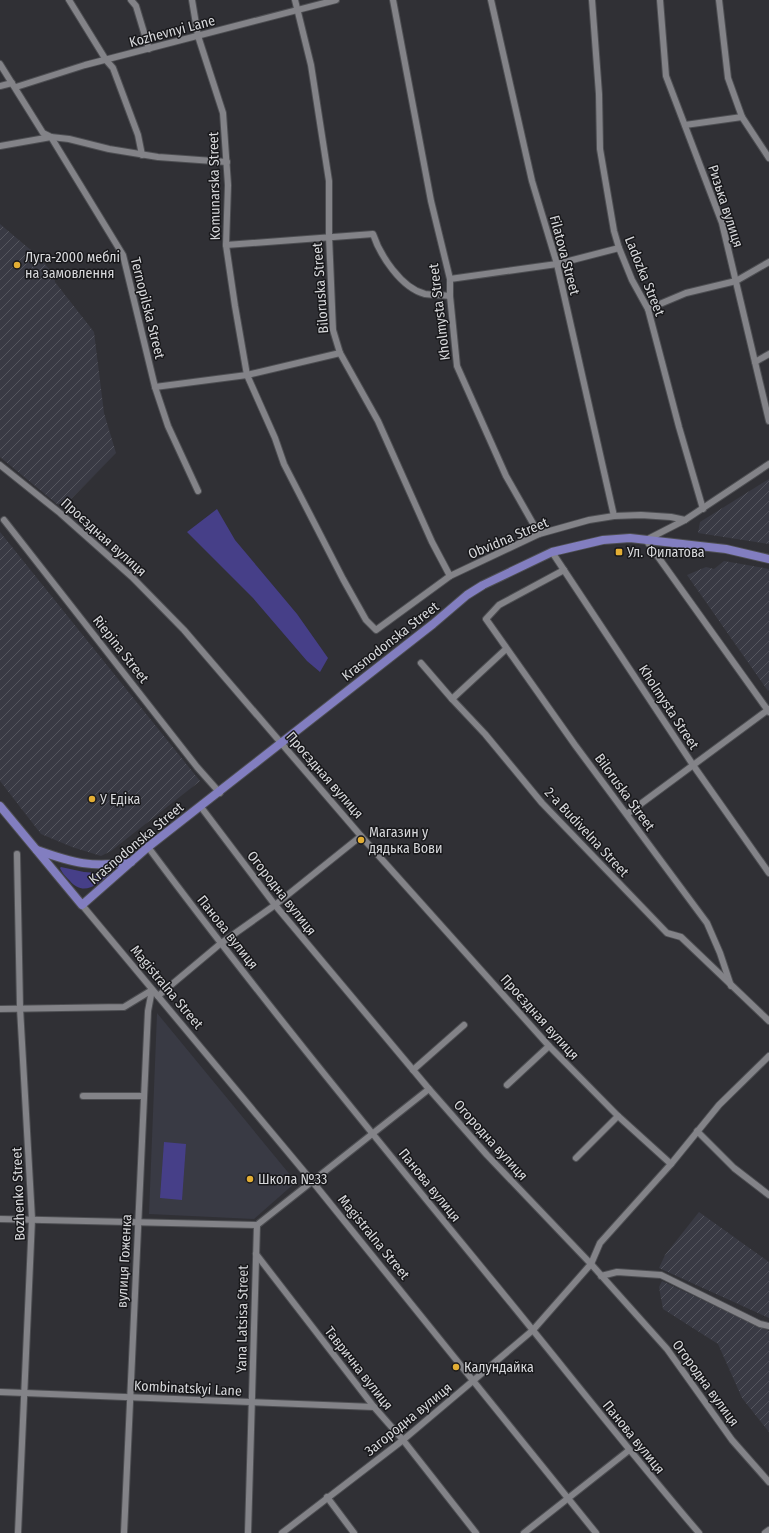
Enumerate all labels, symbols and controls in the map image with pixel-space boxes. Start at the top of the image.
street label: Kozhevnyi Lane [127,12,217,51]
street label: Komunarska Street [205,131,224,240]
street label: Ризька вулиця [704,163,747,250]
street label: Filatova Street [546,213,583,297]
street label: Ladozka Street [621,234,668,319]
street label: Biloruska Street [309,241,332,334]
place label: Луга-2000 меблі на замовлення [25,249,120,282]
street label: Ternopilska Street [127,256,168,361]
marker: Луга-2000 меблі на замовлення [12,260,22,270]
street label: Kholmysta Street [425,262,454,361]
street label: Проєздная вулиця [57,495,150,580]
street label: Obvidna Street [466,514,551,563]
place label: Ул. Филатова [626,544,705,561]
marker: Ул. Филатова [614,547,624,557]
street label: Krasnodonska Street [338,598,443,685]
street label: Riepina Street [89,612,152,687]
street label: Kholmysta Street [635,662,703,753]
street label: Проєздная вулиця [282,729,367,822]
street label: Biloruska Street [591,750,659,835]
street label: 2-a Budivelna Street [541,784,633,881]
place label: У Едіка [99,791,141,808]
marker: У Едіка [87,794,97,804]
street label: Krasnodonska Street [85,799,187,888]
place label: Магазин у дядька Вови [369,824,443,857]
marker: Магазин у дядька Вови [356,835,366,845]
street label: Огородна вулиця [243,848,320,939]
street label: Панова вулиця [193,892,262,973]
street label: Magistralna Street [127,942,207,1033]
street label: Проєздная вулиця [497,971,582,1064]
street label: Огородна вулиця [450,1097,531,1184]
street label: Панова вулиця [395,1145,464,1225]
street label: Bozhenko Street [8,1146,29,1241]
place label: Школа №33 [258,1171,327,1188]
marker: Школа №33 [245,1174,255,1184]
street label: Magistralna Street [334,1191,413,1283]
street label: вулиця Гоженка [114,1214,135,1308]
street label: Yana Latsisa Street [233,1265,252,1373]
street label: Таврична вулиця [321,1323,396,1413]
street label: Огородна вулиця [669,1337,743,1430]
place label: Калундайка [464,1359,534,1376]
marker: Калундайка [451,1362,461,1372]
street label: Kombinatskyi Lane [134,1377,242,1400]
street label: Загородна вулиця [361,1379,455,1460]
street label: Панова вулиця [599,1397,668,1477]

